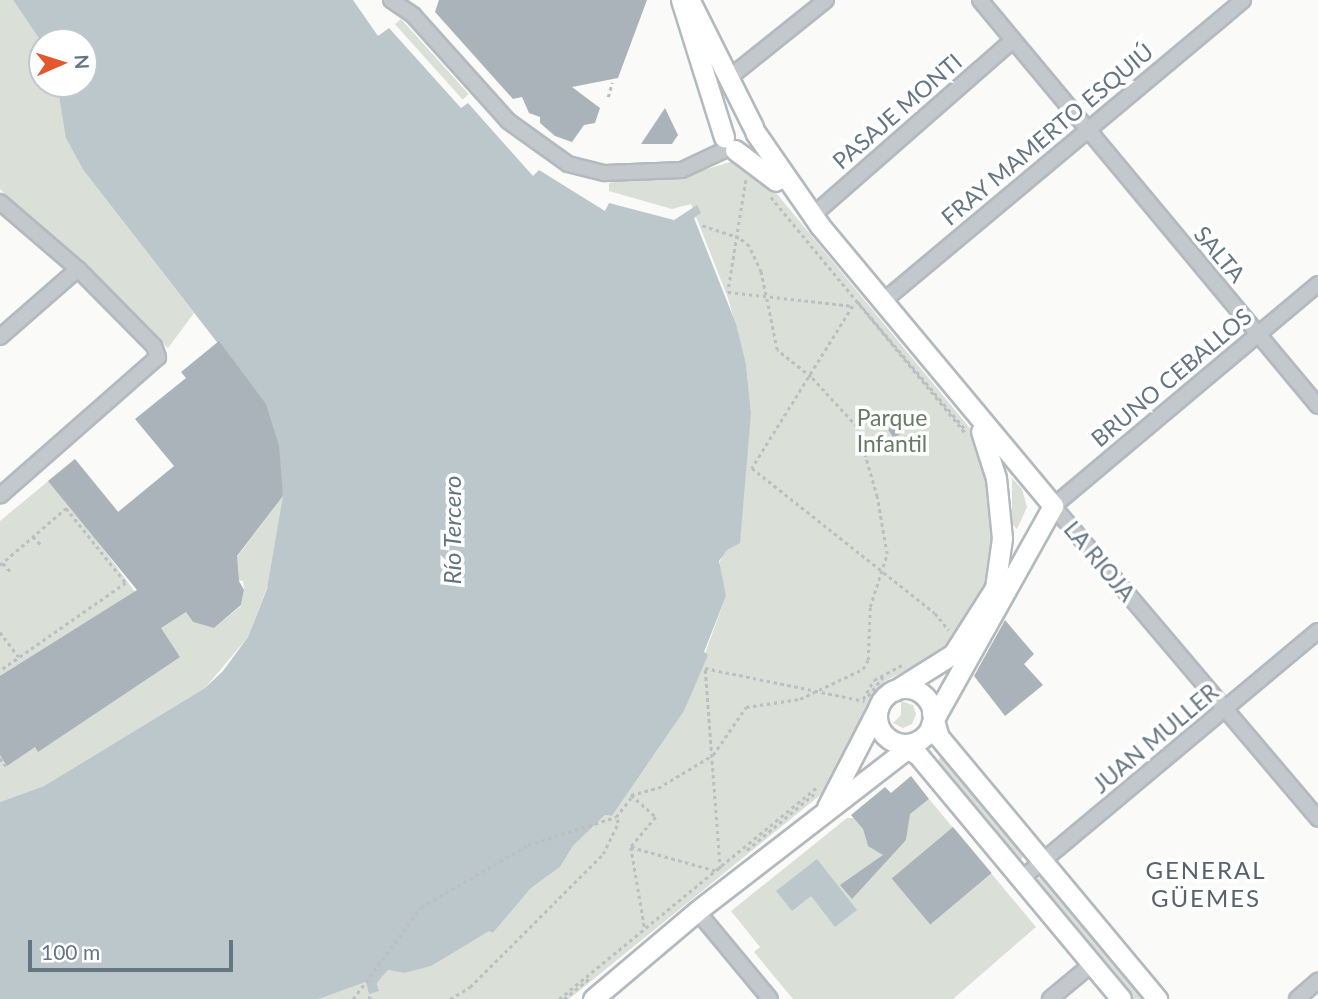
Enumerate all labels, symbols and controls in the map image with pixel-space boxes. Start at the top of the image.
north arrow [28,28,98,98]
street label: FRAY MAMERTO ESQUIÚ [935,37,1159,231]
street label: PASAJE MONTI [827,47,967,175]
text: N [71,54,94,70]
street label: SALTA [1189,220,1251,288]
street label: BRUNO CEBALLOS [1085,302,1257,452]
park label: Parque Infantil [857,403,927,457]
water label: Río Tercero [438,475,466,585]
street label: LA RIOJA [1058,515,1142,607]
street label: JUAN MULLER [1087,678,1223,798]
district label: GENERAL GÜEMES [1146,856,1266,912]
scale bar [32,926,236,970]
text: 100 m [41,939,100,964]

